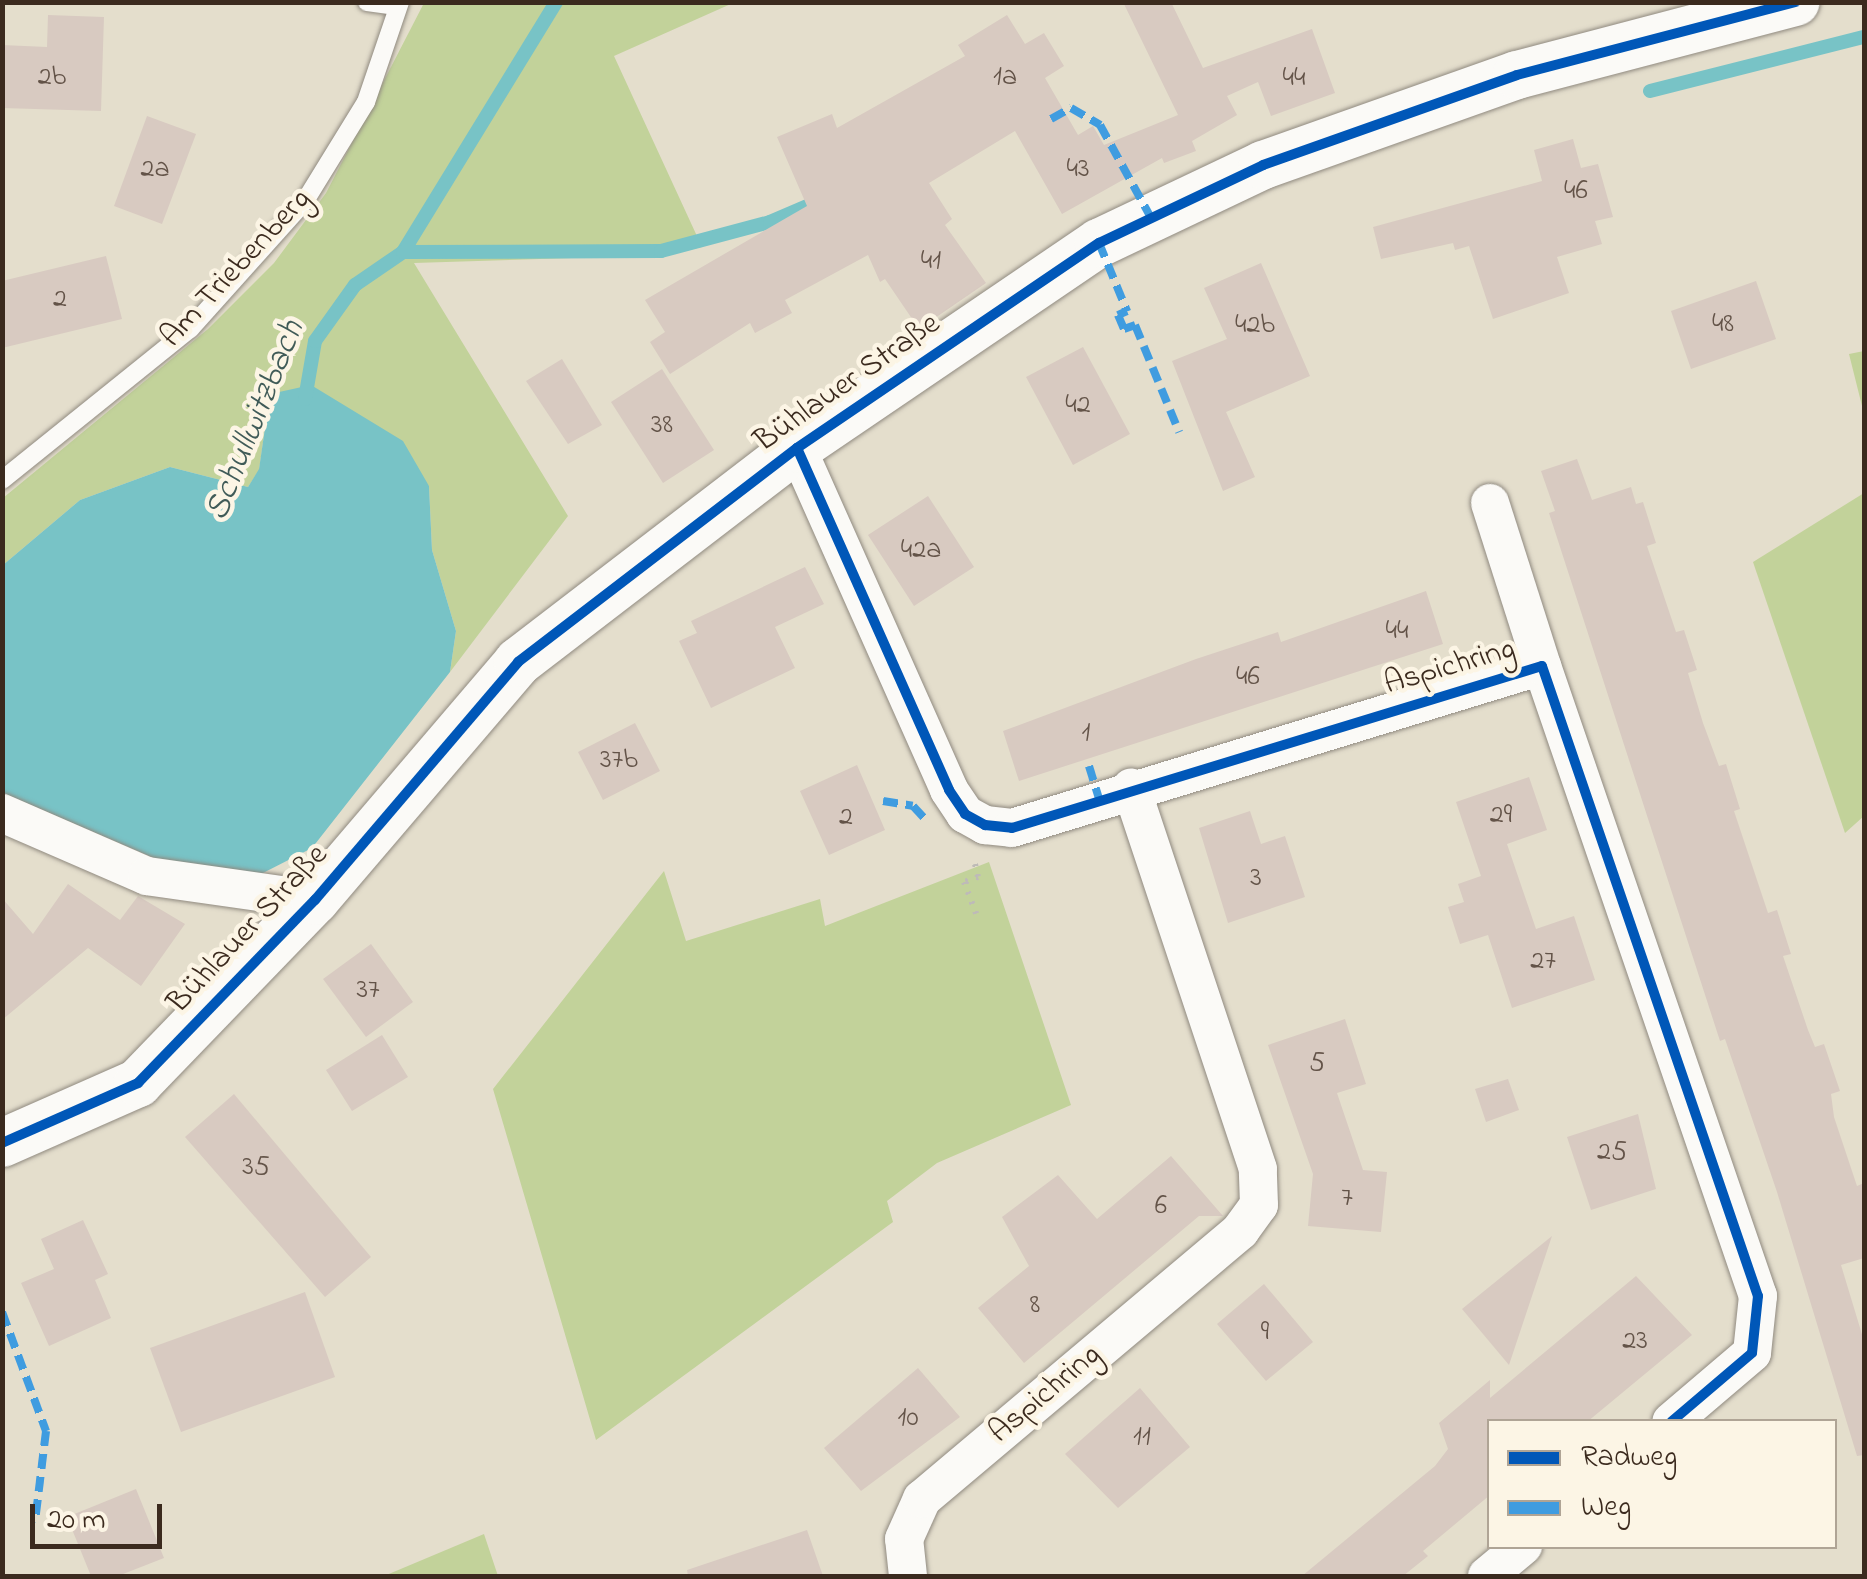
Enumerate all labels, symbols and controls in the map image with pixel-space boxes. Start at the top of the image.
house number: 2b [38,61,66,95]
house number: 1a [993,61,1017,95]
house number: 44 [1282,62,1306,96]
house number: 2a [140,153,170,187]
house number: 43 [1066,153,1090,187]
house number: 46 [1564,175,1588,209]
street label: Am Triebenberg [154,182,320,356]
house number: 41 [921,245,941,279]
house number: 2 [53,283,67,317]
street label: Bühlauer Straße [748,306,948,462]
house number: 48 [1712,308,1734,342]
house number: 42b [1235,309,1275,343]
water label: Schullwitzbach [197,315,315,527]
house number: 42 [1065,389,1091,423]
house number: 38 [651,409,673,443]
house number: 42a [901,534,941,568]
house number: 44 [1385,615,1409,649]
street label: Aspichring [1380,631,1520,705]
house number: 46 [1236,661,1260,695]
house number: 1 [1082,717,1090,751]
house number: 37b [600,744,638,778]
house number: 29 [1490,799,1512,833]
house number: 2 [839,801,853,835]
street label: Bühlauer Straße [161,837,337,1023]
house number: 3 [1250,862,1262,896]
house number: 27 [1530,945,1556,979]
house number: 37 [356,974,380,1008]
house number: 5 [1309,1047,1325,1081]
house number: 25 [1597,1136,1627,1170]
house number: 35 [242,1151,270,1185]
house number: 7 [1341,1182,1353,1216]
house number: 6 [1155,1190,1167,1224]
house number: 8 [1030,1289,1040,1323]
house number: 9 [1261,1316,1269,1350]
house number: 23 [1622,1325,1648,1359]
street label: Aspichring [982,1337,1110,1453]
house number: 10 [898,1402,918,1436]
legend [1487,1419,1837,1549]
house number: 11 [1133,1421,1151,1455]
text: Radweg [1581,1436,1677,1480]
scale bar [35,1484,168,1546]
text: Weg [1581,1486,1631,1530]
text: 20 m [47,1499,106,1543]

